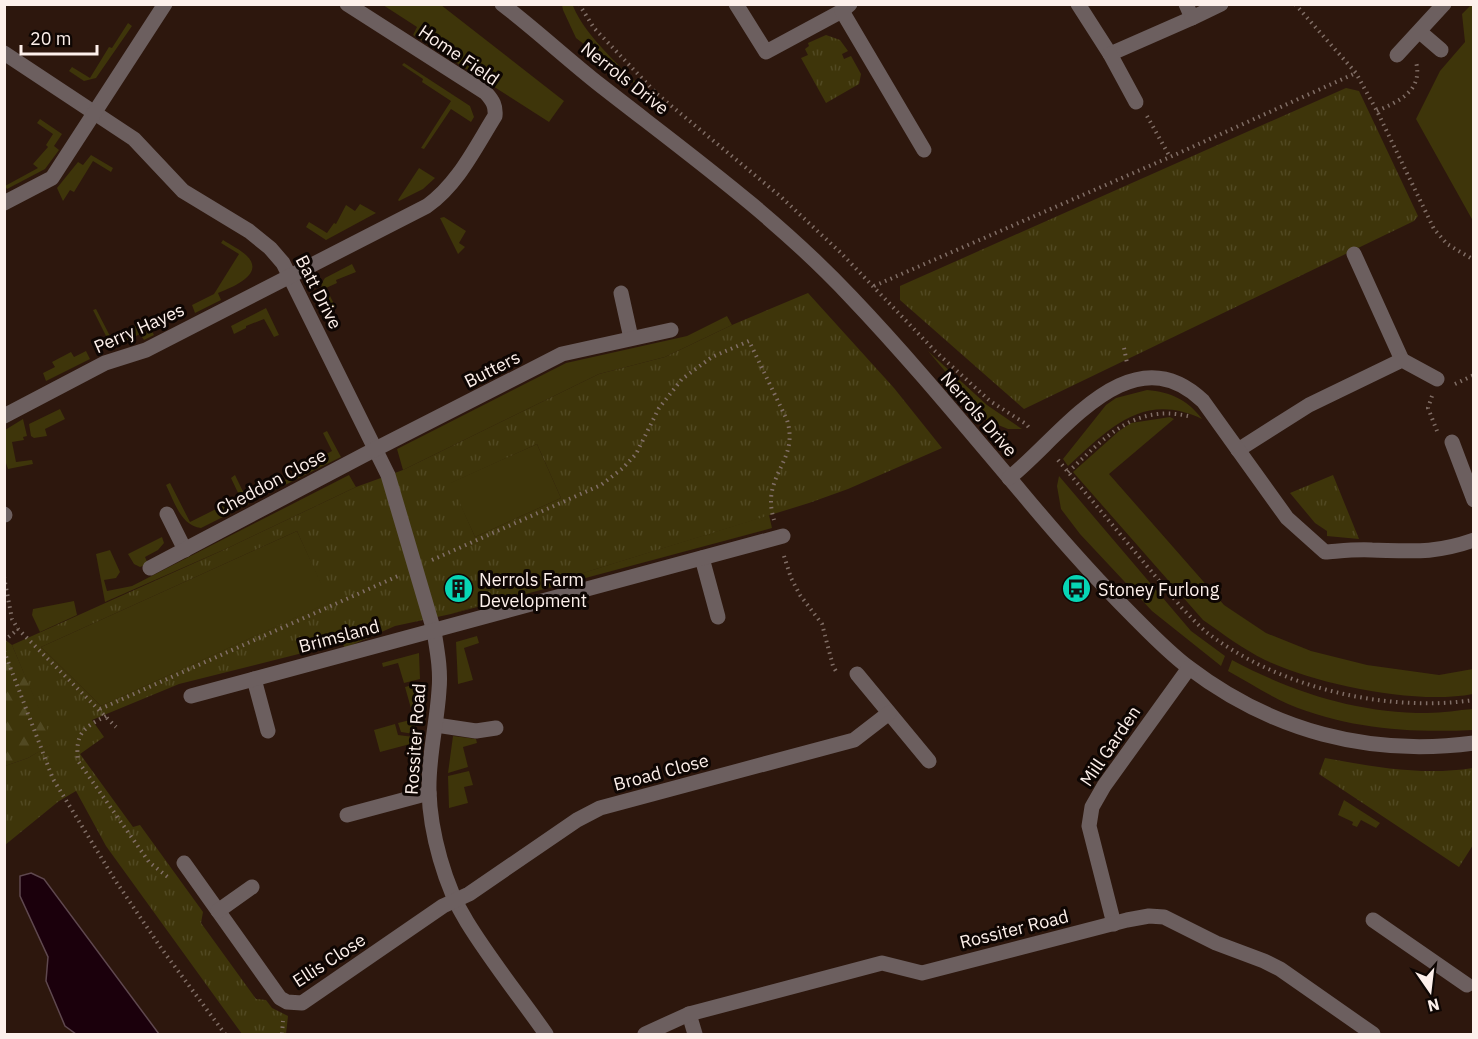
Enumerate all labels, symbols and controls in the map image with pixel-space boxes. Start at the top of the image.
scale bar [21,18,98,56]
street label: Home Field [414,20,504,90]
text: 20 m [30,27,72,50]
street label: Nerrols Drive [576,36,674,120]
street label: Batt Drive [291,251,347,333]
street label: Perry Hayes [90,298,188,358]
street label: Butters [460,345,524,393]
street label: Nerrols Drive [936,367,1022,461]
street label: Cheddon Close [212,443,330,521]
place label: Nerrols Farm Development [479,568,587,612]
building icon: Nerrols Farm Development [442,573,474,605]
bus stop icon: Stoney Furlong [1061,573,1093,605]
place label: Stoney Furlong [1098,578,1220,601]
street label: Brimsland [296,614,382,658]
street label: Rossiter Road [400,683,430,795]
street label: Mill Garden [1075,701,1145,791]
street label: Broad Close [611,748,711,796]
street label: Rossiter Road [957,904,1071,954]
street label: Ellis Close [288,928,370,992]
north arrow [1400,961,1460,1021]
text: N [1426,994,1442,1017]

